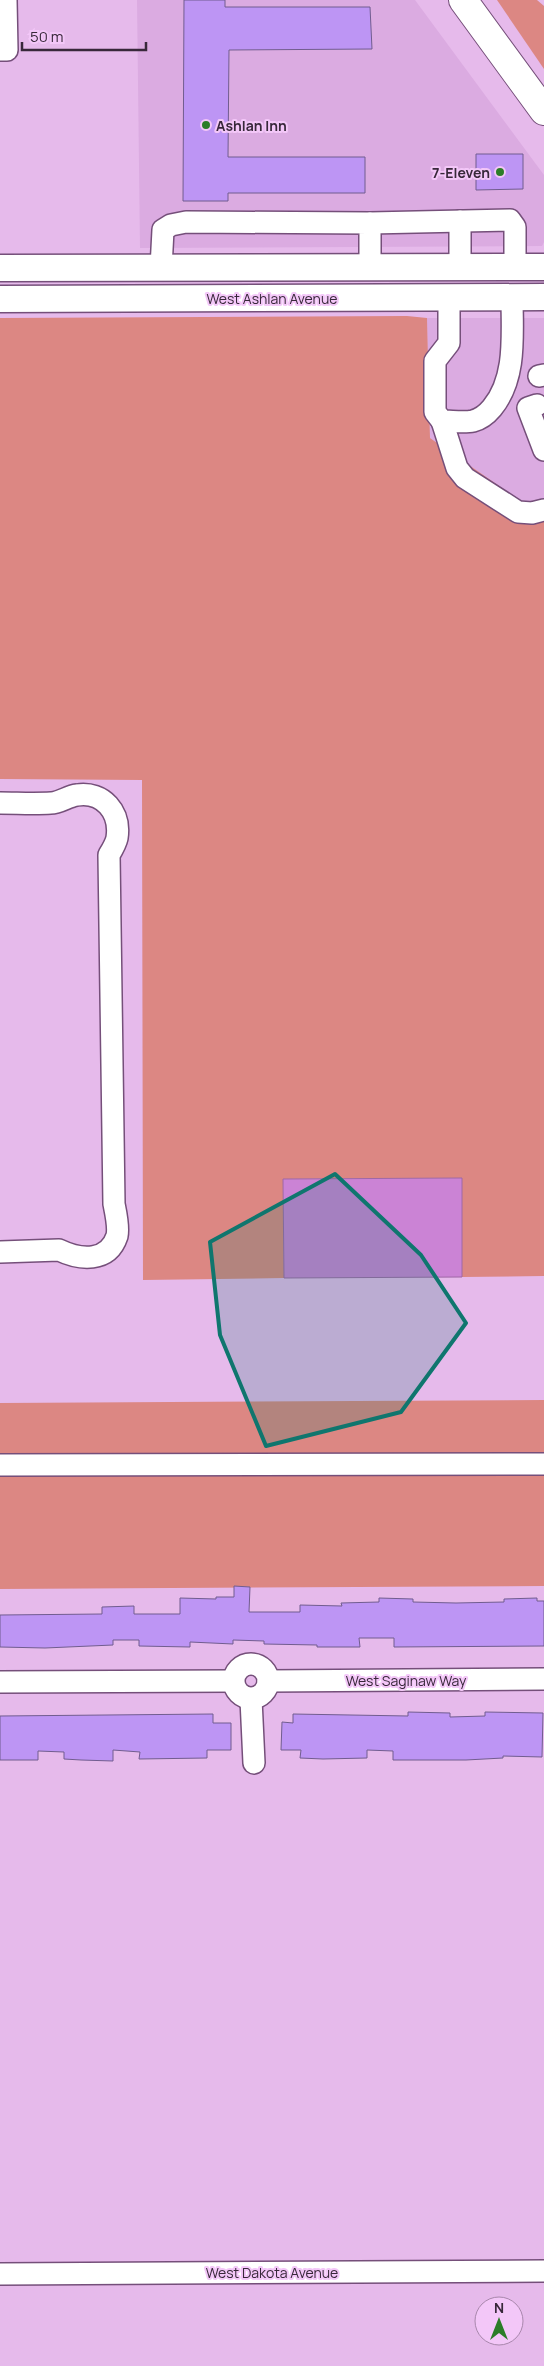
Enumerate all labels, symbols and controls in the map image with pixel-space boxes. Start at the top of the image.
scale bar [22,20,146,52]
text: 50 m [30,26,64,47]
place label: Ashlan Inn [216,116,287,135]
marker: Ashlan Inn [200,119,212,131]
place label: 7-Eleven [432,163,490,182]
marker: 7-Eleven [494,166,506,178]
street label: West Ashlan Avenue [207,289,337,308]
street label: West Saginaw Way [346,1671,467,1690]
street label: West Dakota Avenue [206,2263,338,2282]
north arrow [474,2296,524,2346]
text: N [494,2298,504,2317]

